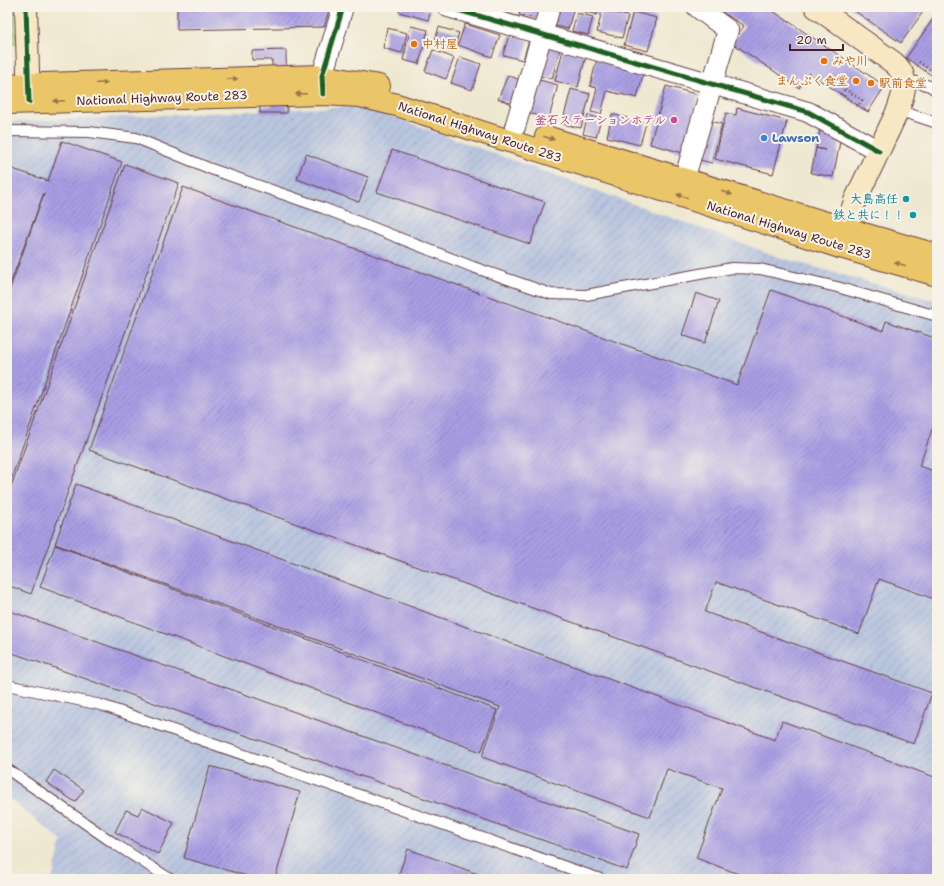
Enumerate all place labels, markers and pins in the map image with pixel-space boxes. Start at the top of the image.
place label: 中村屋 [422,36,458,52]
marker: 中村屋 [409,39,419,49]
place label: みや川 [832,53,868,69]
marker: みや川 [819,56,829,66]
place label: まんぷく食堂 [776,73,848,89]
place label: 駅前食堂 [879,75,927,91]
marker: まんぷく食堂 [851,76,861,86]
marker: 駅前食堂 [866,78,876,88]
place label: 釜石ステーションホテル [535,112,666,128]
marker: 釜石ステーションホテル [669,115,679,125]
place label: Lawson [772,130,819,146]
marker: Lawson [759,133,769,143]
place label: 大島高任 [850,191,898,207]
marker: 大島高任 [901,194,911,204]
place label: 鉄と共に！！ [833,207,905,223]
marker: 鉄と共に！！ [908,210,918,220]

